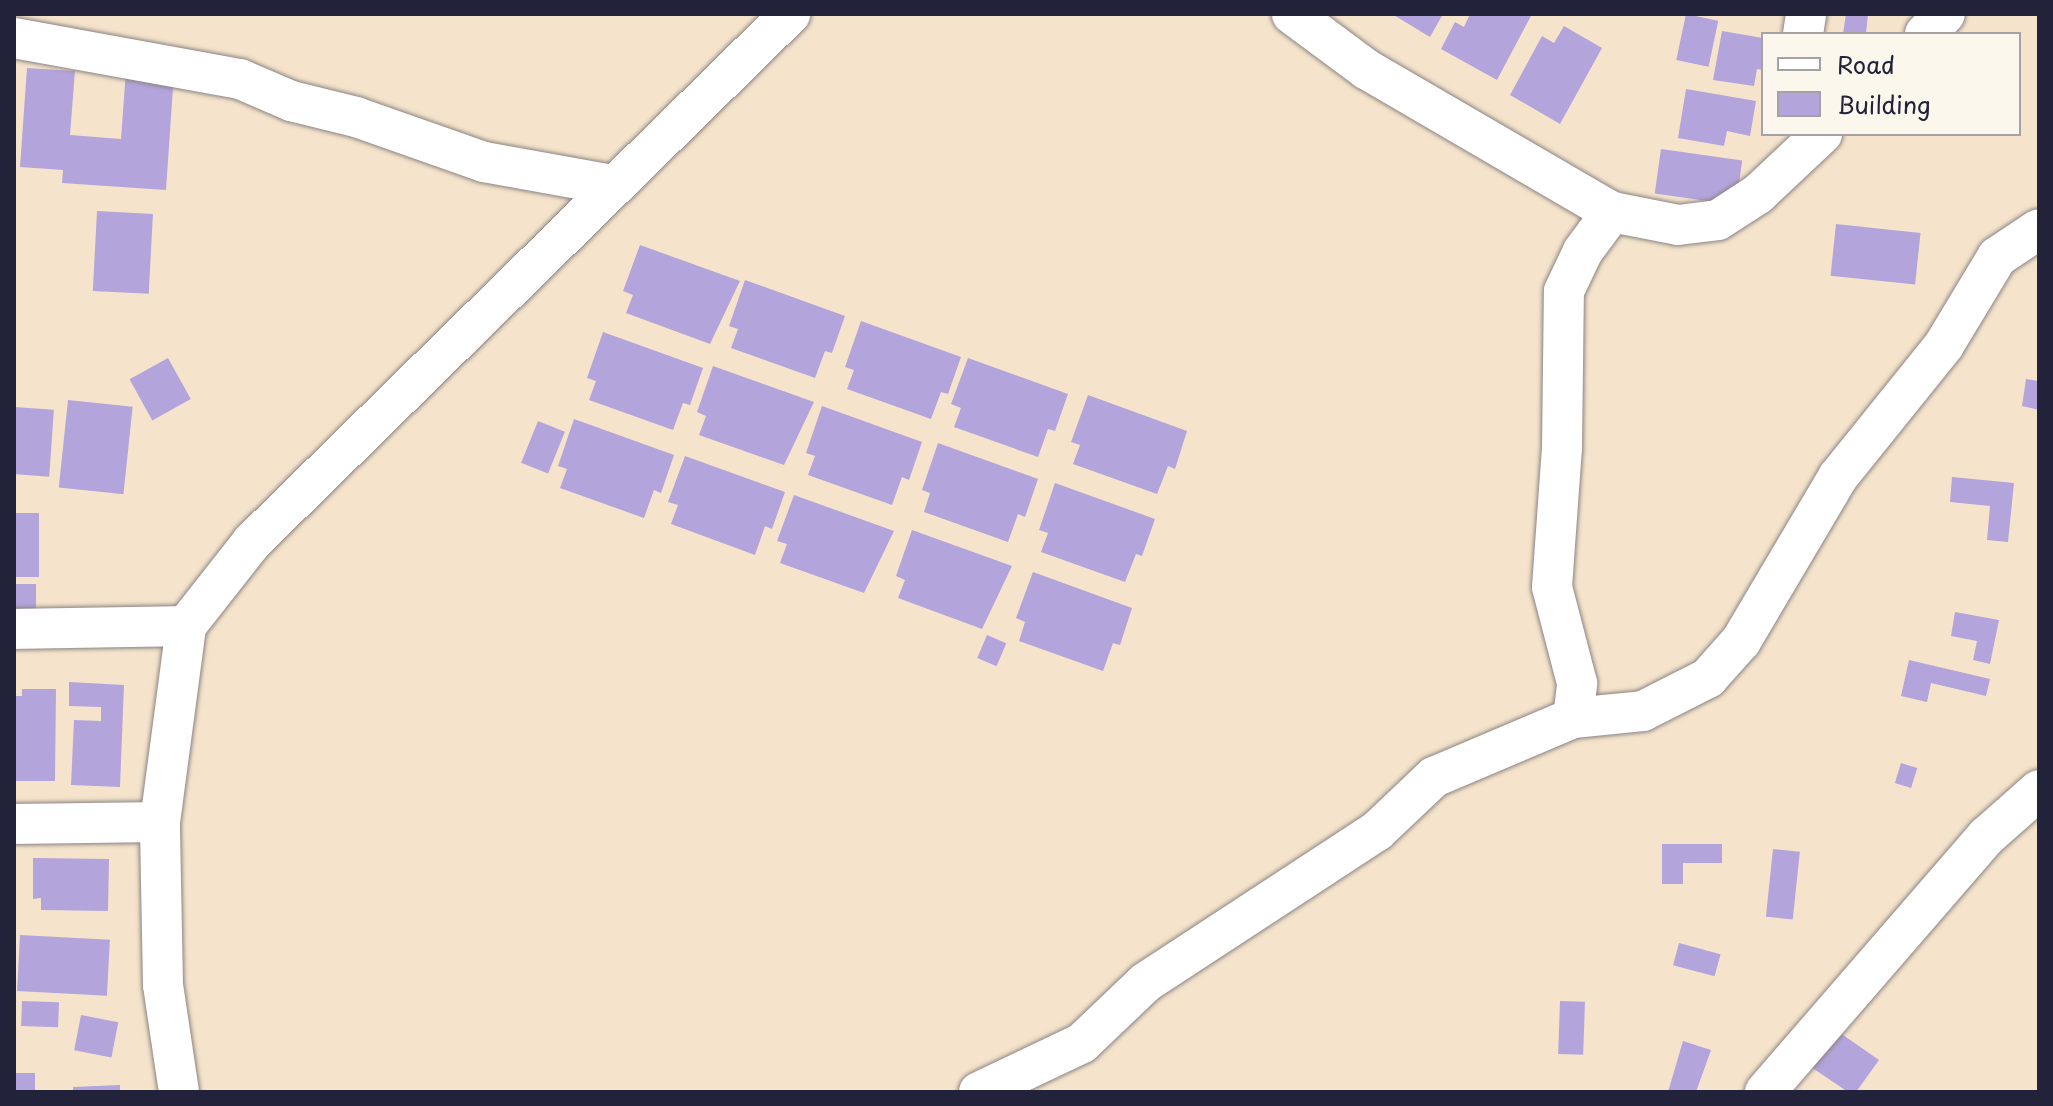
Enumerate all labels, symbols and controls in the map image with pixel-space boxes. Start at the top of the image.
legend [1761,32,2021,136]
text: Road [1837,46,1895,82]
text: Building [1837,86,1931,122]

